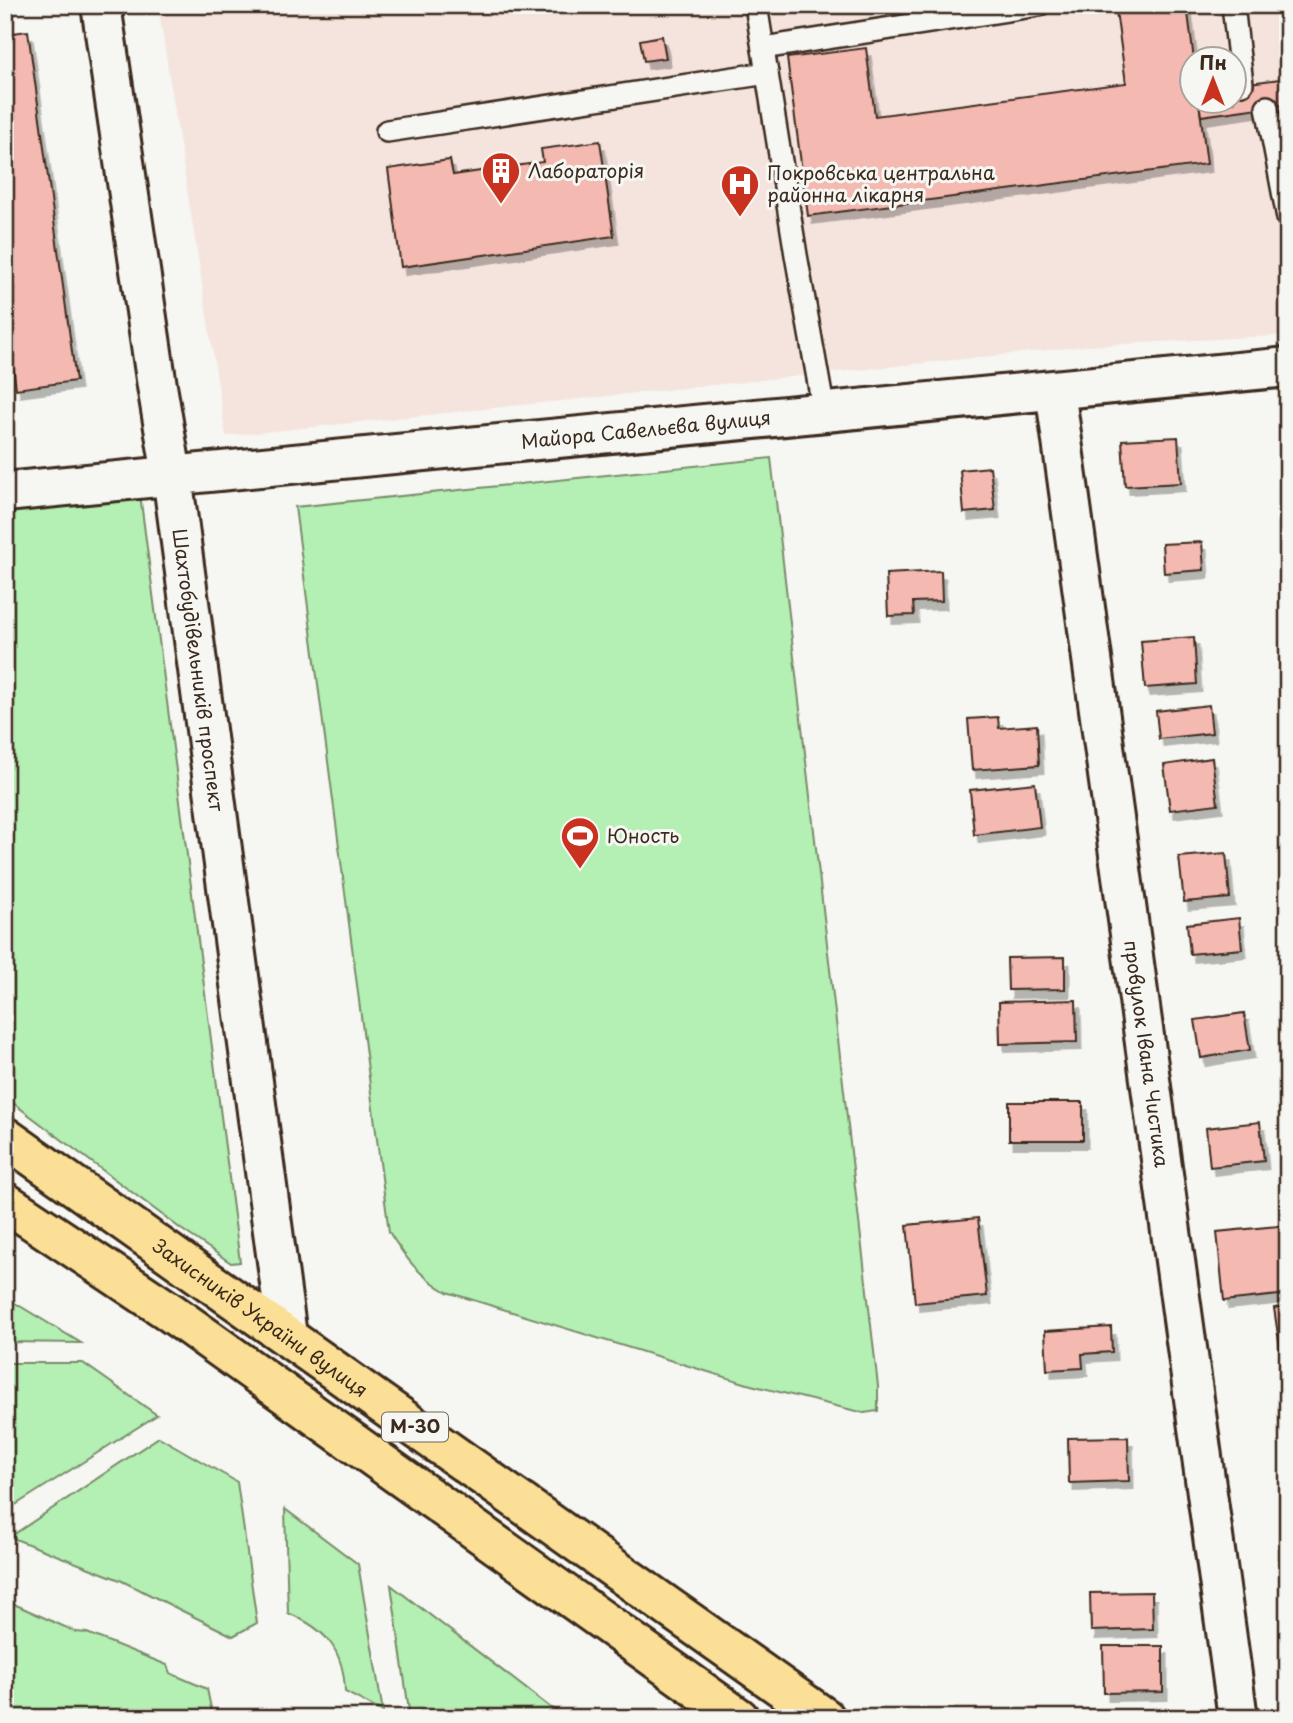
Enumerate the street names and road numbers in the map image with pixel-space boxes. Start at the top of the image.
street label: Майора Савельєва вулиця [520,402,772,455]
street label: Шахтобудівельників проспект [166,527,232,814]
street label: провулок Івана Чистика [1118,938,1177,1169]
street label: Захисників України вулиця [148,1231,374,1403]
road number: М-30 [382,1412,448,1442]

